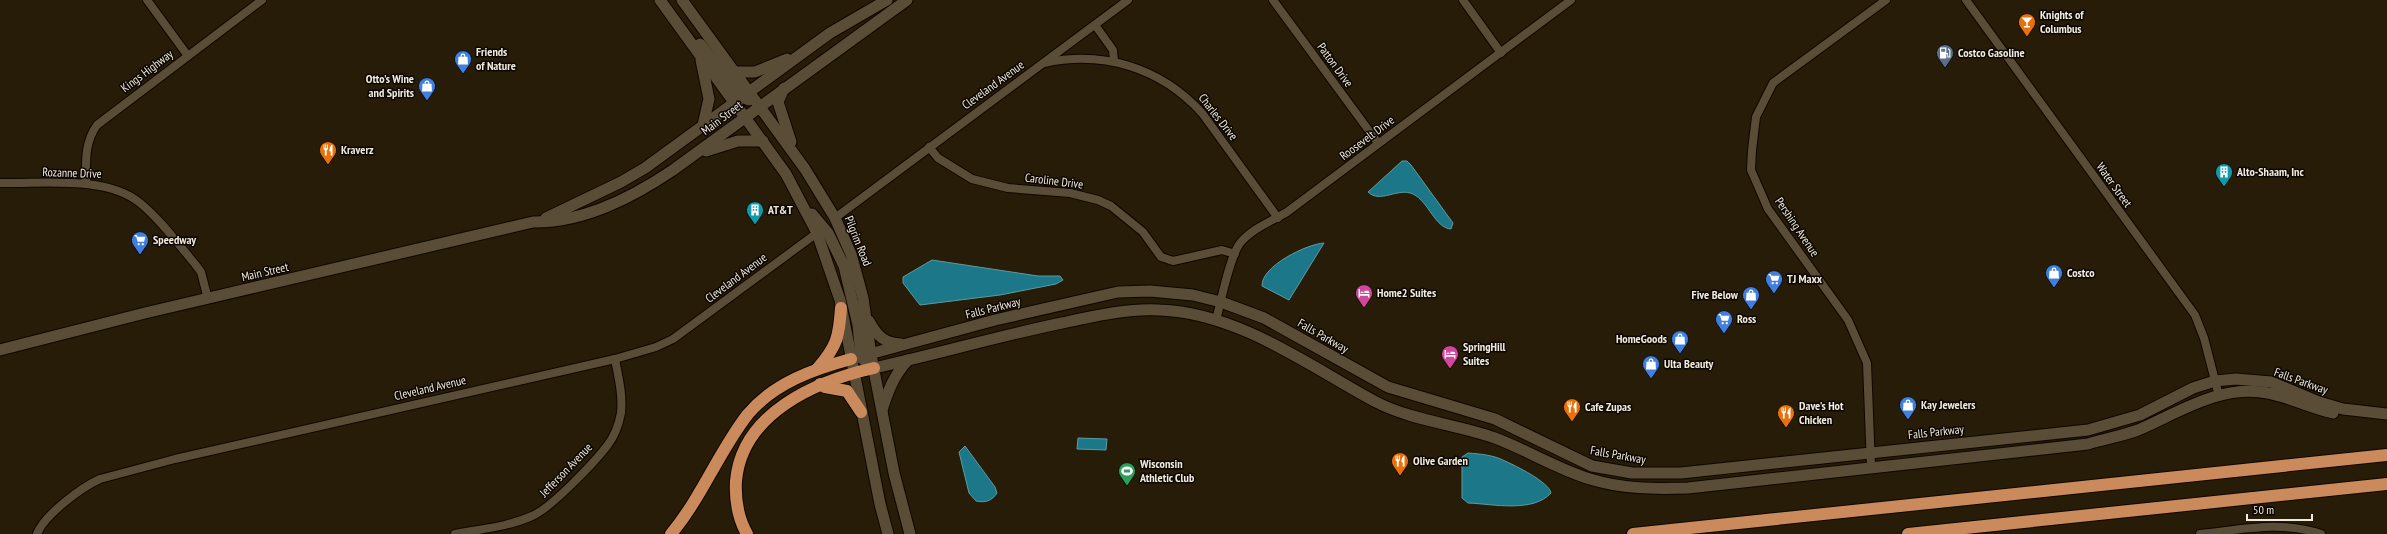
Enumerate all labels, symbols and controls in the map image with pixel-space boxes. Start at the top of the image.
place label: Knights of Columbus [2040,7,2084,36]
bar icon: Knights of Columbus [2017,12,2037,37]
street label: Patton Drive [1314,40,1357,90]
fuel station icon: Costco Gasoline [1935,43,1955,68]
place label: Friends of Nature [476,44,516,73]
place label: Costco Gasoline [1958,45,2025,60]
street label: Kings Highway [118,46,176,95]
shop icon: Friends of Nature [453,49,473,74]
street label: Cleveland Avenue [959,57,1027,112]
place label: Otto's Wine and Spirits [366,71,414,100]
shop icon: Otto's Wine and Spirits [417,76,437,101]
street label: Charles Drive [1196,90,1241,143]
street label: Main Street [698,97,746,138]
street label: Roosevelt Drive [1336,112,1397,163]
restaurant icon: Kraverz [318,140,338,165]
place label: Kraverz [341,142,374,157]
street label: Water Street [2093,160,2136,210]
building icon: Alto-Shaam, Inc [2214,162,2234,187]
street label: Rozanne Drive [42,164,102,181]
place label: Alto-Shaam, Inc [2236,164,2304,179]
street label: Caroline Drive [1024,169,1084,192]
street label: Pershing Avenue [1772,194,1823,259]
building icon: AT&T [745,200,765,225]
place label: AT&T [767,202,793,217]
street label: Pilgrim Road [842,214,875,268]
supermarket icon: Speedway [130,230,150,255]
place label: Speedway [153,232,196,247]
street label: Cleveland Avenue [702,250,770,306]
street label: Main Street [240,259,290,284]
shop icon: Costco [2044,263,2064,288]
place label: Costco [2067,265,2095,280]
supermarket icon: TJ Maxx [1764,269,1784,294]
place label: TJ Maxx [1787,271,1823,286]
hotel icon: Home2 Suites [1354,283,1374,308]
place label: Home2 Suites [1377,285,1436,300]
shop icon: Five Below [1741,285,1761,310]
place label: Five Below [1692,287,1739,302]
street label: Falls Parkway [964,293,1022,322]
supermarket icon: Ross [1714,309,1734,334]
place label: Ross [1737,311,1756,326]
street label: Falls Parkway [1295,315,1352,356]
shop icon: HomeGoods [1670,329,1690,354]
place label: HomeGoods [1616,331,1667,346]
place label: SpringHill Suites [1463,339,1506,368]
hotel icon: SpringHill Suites [1440,344,1460,369]
shop icon: Ulta Beauty [1641,354,1661,379]
place label: Ulta Beauty [1664,356,1714,371]
street label: Falls Parkway [2272,364,2331,397]
street label: Cleveland Avenue [392,372,467,403]
shop icon: Kay Jewelers [1898,395,1918,420]
restaurant icon: Cafe Zupas [1562,397,1582,422]
place label: Kay Jewelers [1921,397,1976,412]
place label: Dave's Hot Chicken [1799,398,1844,427]
place label: Cafe Zupas [1585,399,1631,414]
restaurant icon: Dave's Hot Chicken [1776,403,1796,428]
street label: Falls Parkway [1907,421,1965,442]
street label: Jefferson Avenue [535,440,595,500]
street label: Falls Parkway [1589,442,1648,467]
restaurant icon: Olive Garden [1390,451,1410,476]
place label: Olive Garden [1413,453,1468,468]
place label: Wisconsin Athletic Club [1139,456,1195,485]
sports icon: Wisconsin Athletic Club [1117,461,1137,486]
scale bar [2247,496,2312,522]
text: 50 m [2253,502,2274,517]

